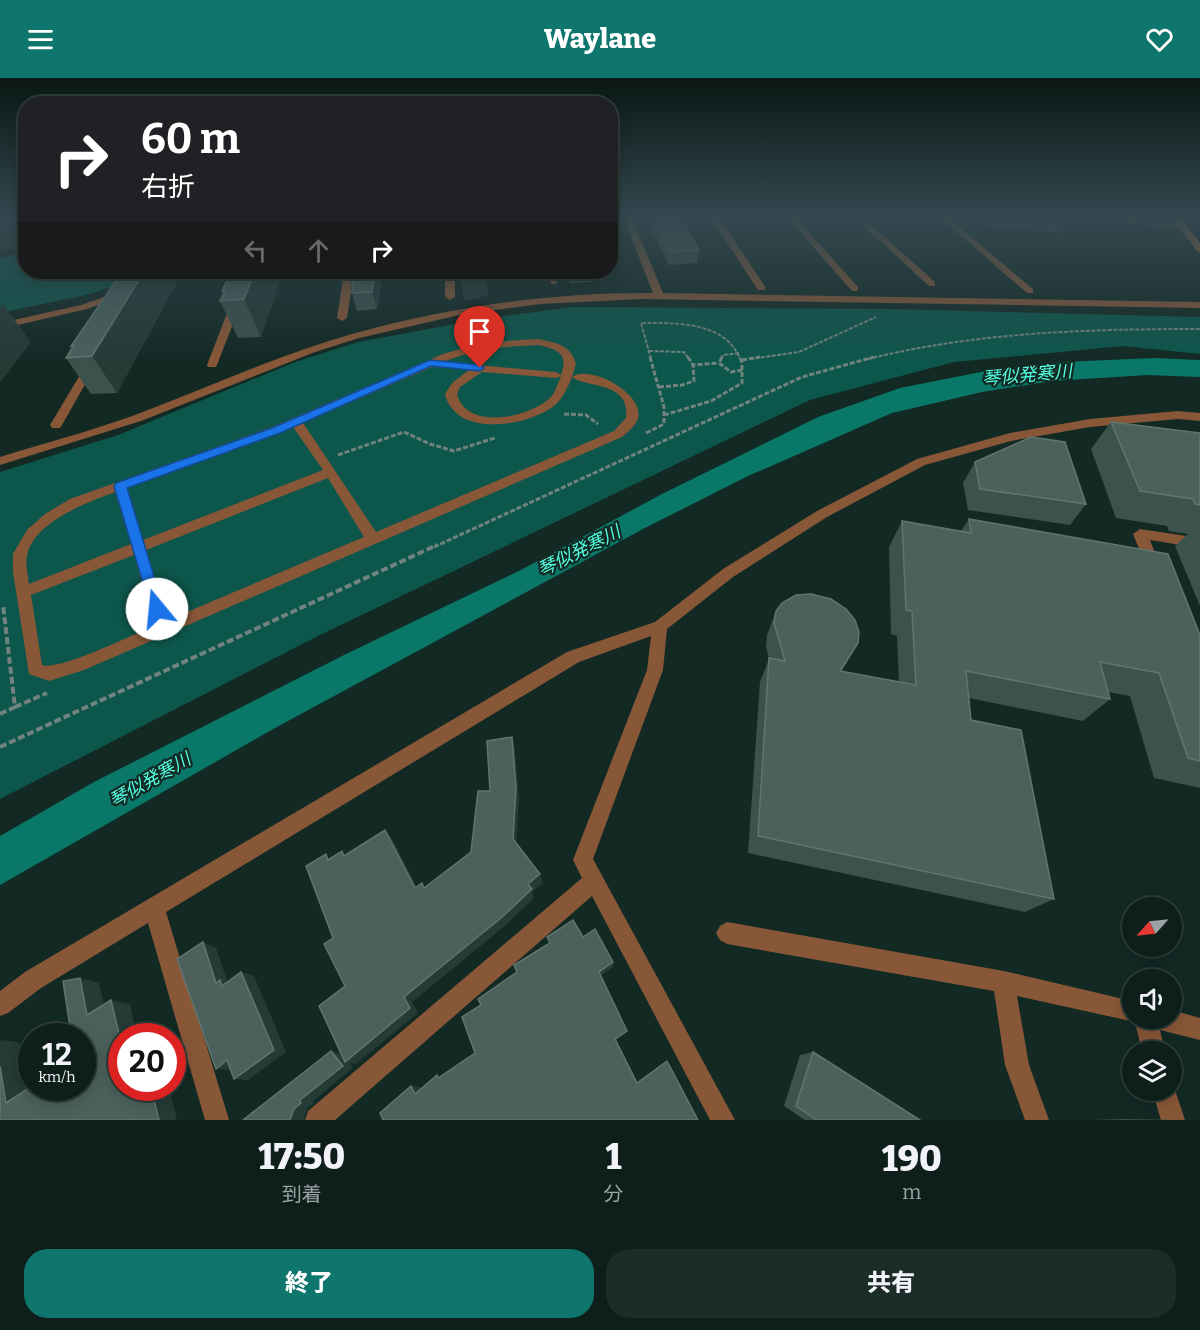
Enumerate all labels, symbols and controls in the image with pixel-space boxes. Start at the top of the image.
icon: menu [24,23,57,56]
text: Waylane [544,23,656,55]
icon: heart [1143,23,1176,56]
text: 60 m [141,114,240,164]
icon: right [42,120,120,198]
text: 右折 [141,171,195,203]
icon: left [239,234,272,267]
icon: ahead [302,234,335,267]
icon: right [365,234,398,267]
pin [454,306,505,368]
icon: arrive [463,315,496,348]
water label: 琴似発寒川 [981,360,1075,390]
water label: 琴似発寒川 [534,520,626,581]
position arrow [125,577,189,641]
water label: 琴似発寒川 [106,747,196,812]
north arrow [1122,897,1182,957]
map controls [1122,897,1182,1101]
button: sound [1122,969,1182,1029]
speed limit sign: 20 [108,1023,186,1101]
text: 12 [42,1037,72,1073]
button: layers [1122,1041,1182,1101]
text: km/h [38,1068,76,1086]
text: 17:50 [258,1135,345,1179]
text: 1 [605,1135,621,1179]
text: 190 [882,1137,942,1181]
text: m [902,1180,921,1204]
text: 到着 [282,1182,322,1206]
text: 分 [603,1182,623,1206]
button: 終了 [24,1249,594,1318]
button: 共有 [606,1249,1176,1318]

